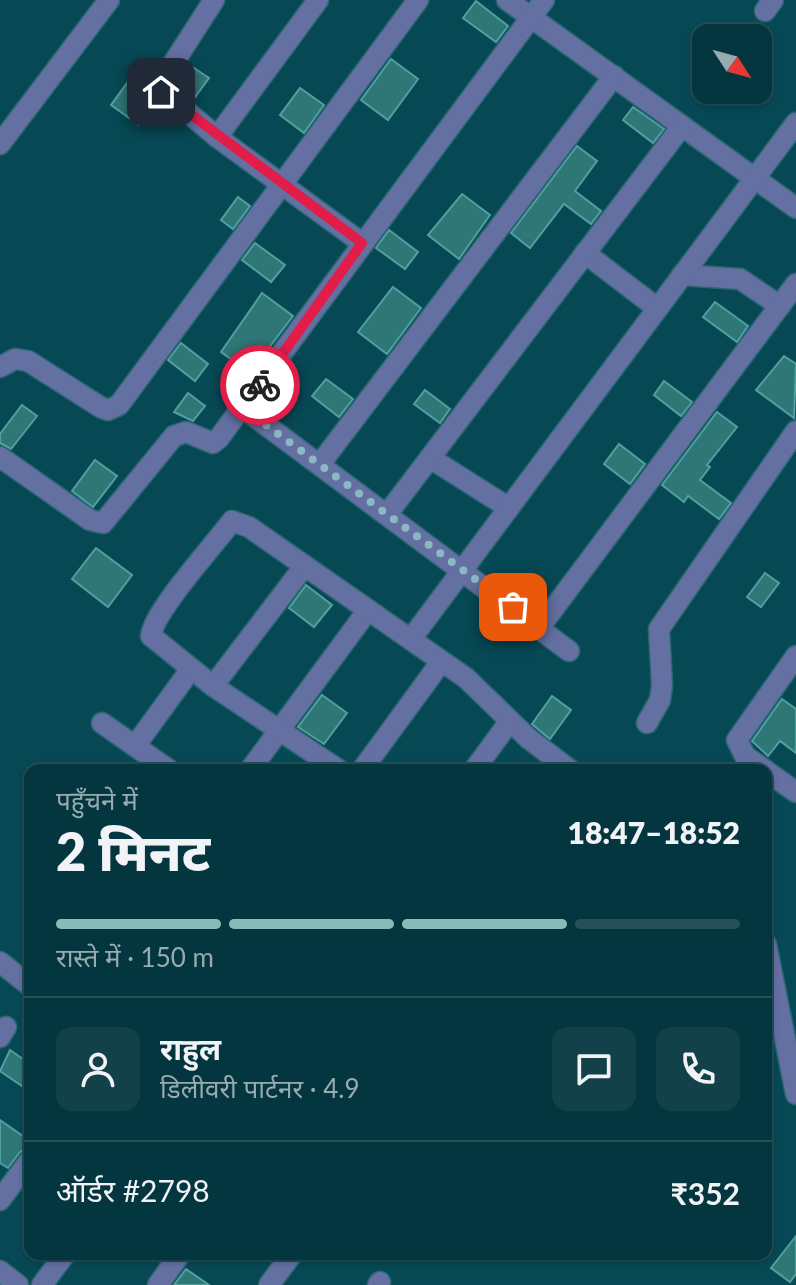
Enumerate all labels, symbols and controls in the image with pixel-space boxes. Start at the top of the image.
north arrow [692,24,772,104]
map controls [692,24,772,104]
pin [127,58,195,126]
icon: home [139,70,183,114]
courier [220,345,300,425]
icon: bike [238,363,282,407]
pin [479,573,547,641]
icon: bag [491,585,535,629]
text: पहुँचने में [56,784,138,816]
text: 18:47–18:52 [567,814,740,850]
text: 2 मिनट [56,820,210,882]
text: रास्ते में · 150 m [56,941,214,973]
button: person [56,1027,140,1111]
button: chat [552,1027,636,1111]
button: phone [656,1027,740,1111]
text: राहुल [160,1030,221,1066]
text: डिलीवरी पार्टनर · 4.9 [160,1072,360,1104]
text: ऑर्डर #2798 [56,1172,210,1208]
text: ₹352 [670,1175,740,1211]

